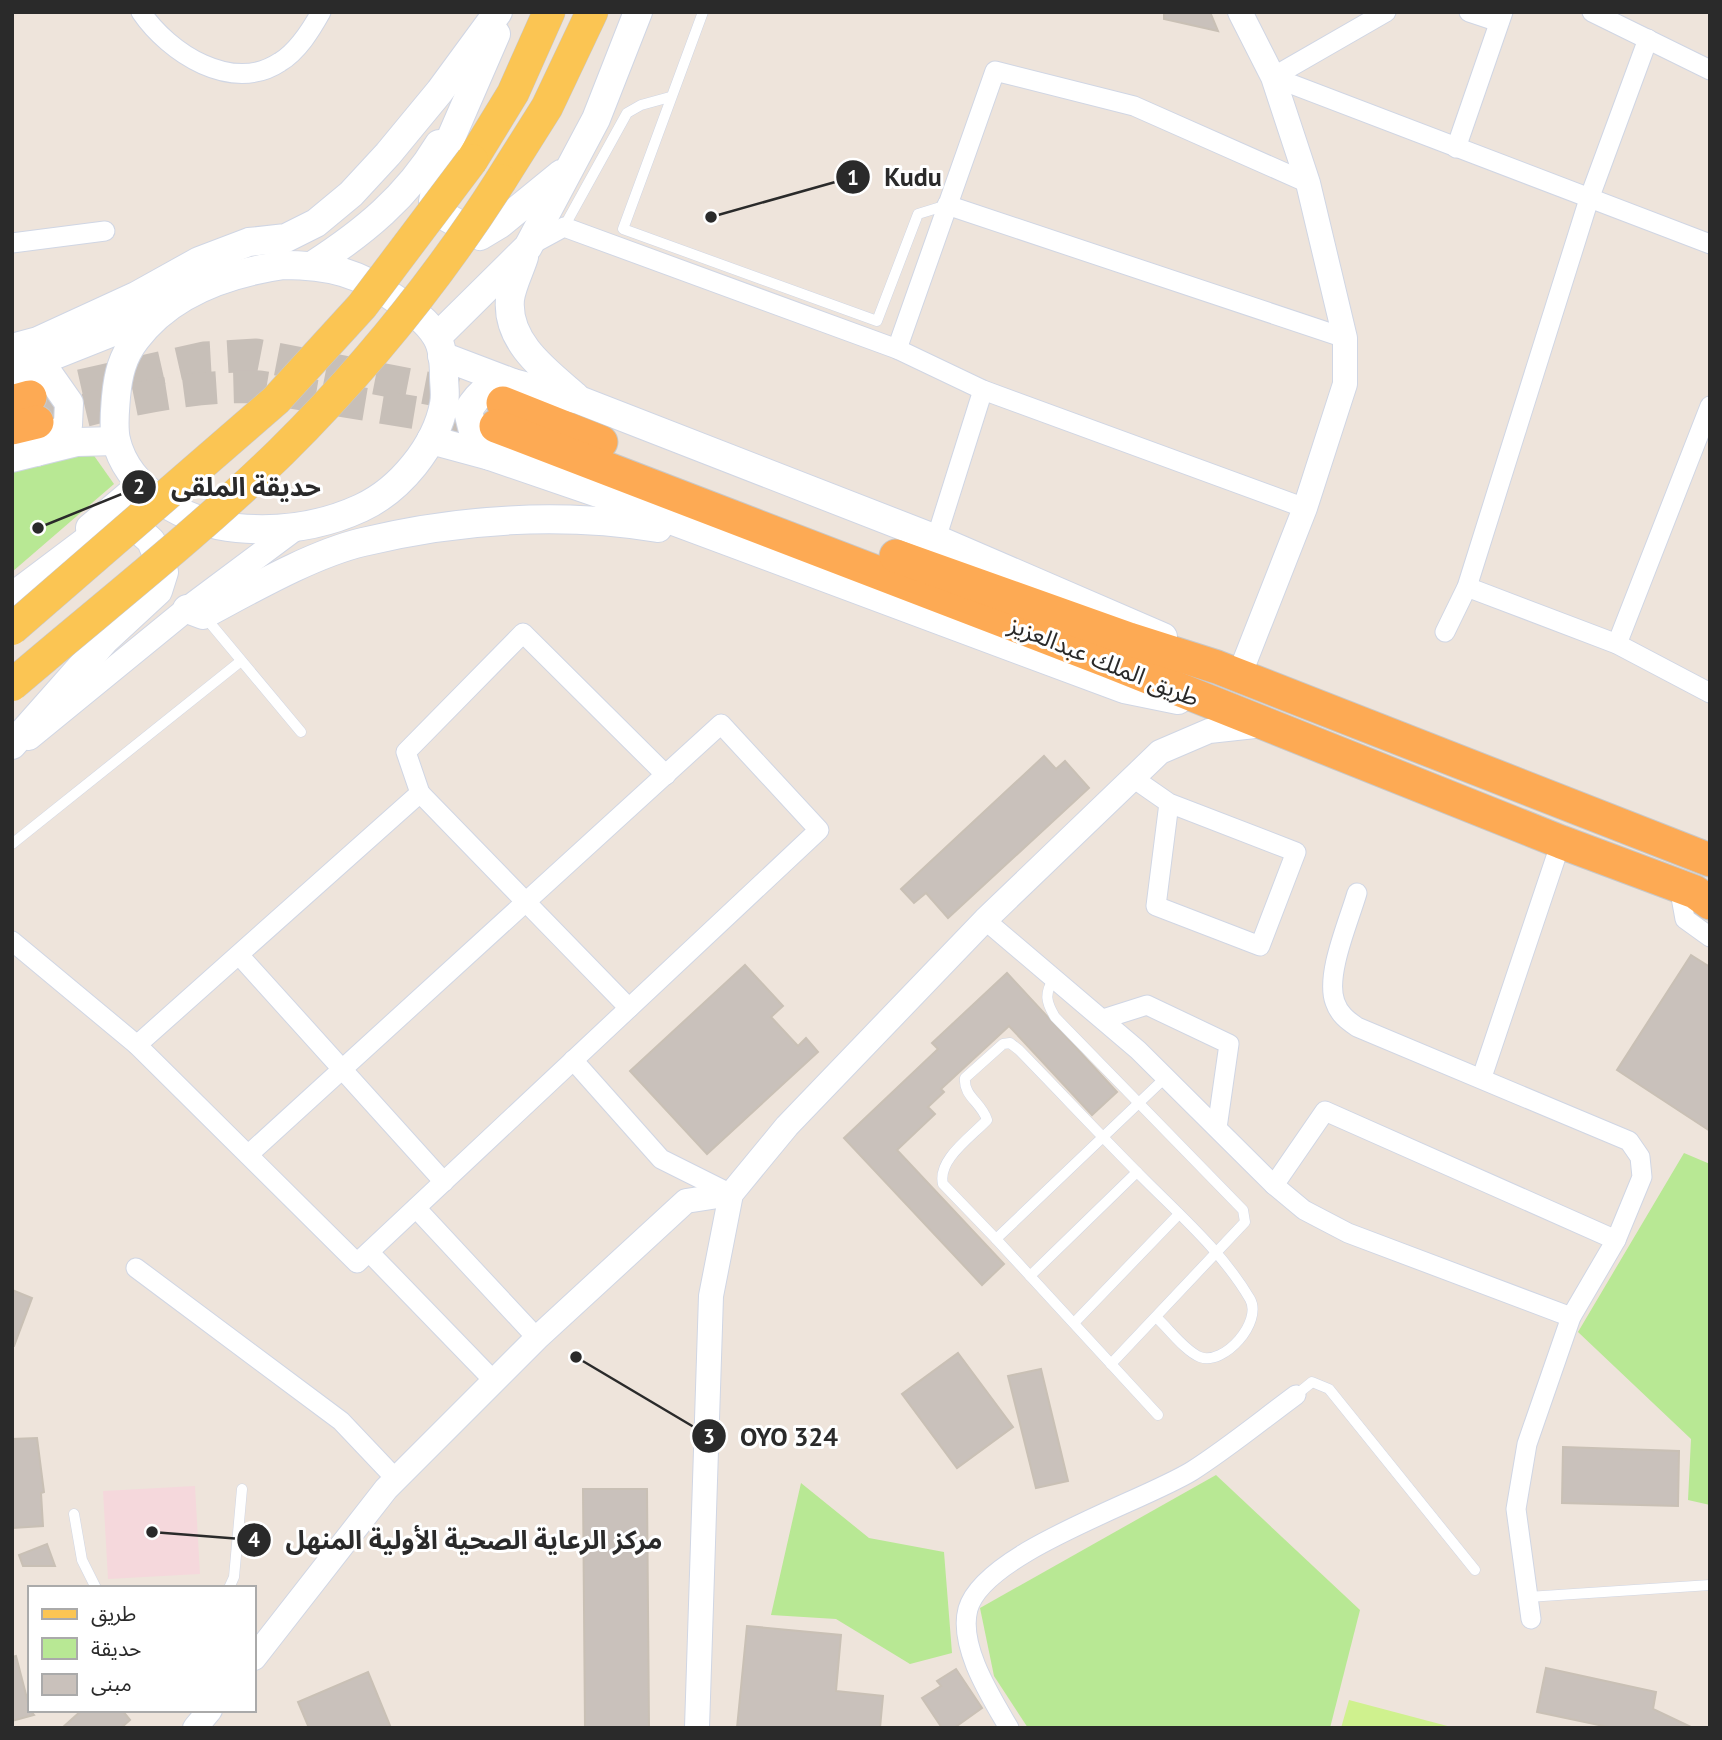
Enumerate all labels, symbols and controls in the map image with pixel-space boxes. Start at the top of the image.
callout: Kudu [835,154,956,201]
text: Kudu [884,160,942,193]
text: 1 [847,164,859,191]
callout: حديقة الملقى [122,463,335,510]
text: حديقة الملقى [171,470,321,503]
text: 2 [133,473,145,500]
street label: طريق الملك عبدالعزيز [1003,608,1204,713]
callout: OYO 324 [691,1413,853,1460]
text: OYO 324 [740,1420,838,1453]
text: 3 [703,1423,715,1450]
callout: مركز الرعاية الصحية الأولية المنهل [237,1516,676,1563]
text: مركز الرعاية الصحية الأولية المنهل [286,1523,662,1556]
text: 4 [248,1526,260,1553]
legend [28,1586,256,1712]
text: طريق [91,1600,136,1627]
text: حديقة [91,1635,141,1662]
text: مبنى [91,1670,132,1697]

